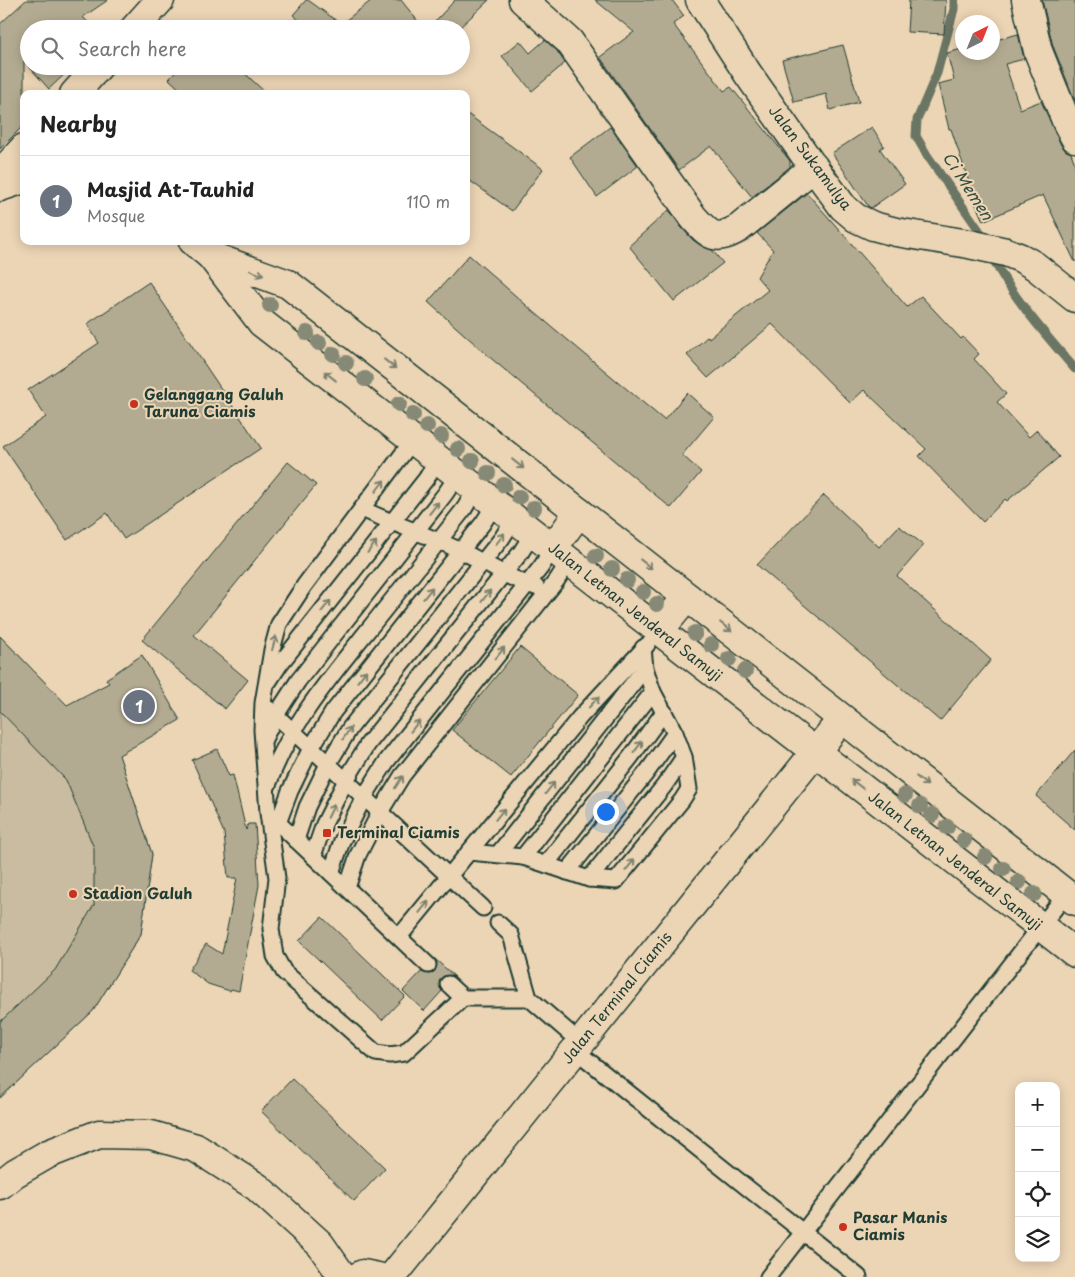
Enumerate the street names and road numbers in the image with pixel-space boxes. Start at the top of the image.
street label: Jalan Sukamulya [764,100,859,215]
street label: Jalan Letnan Jenderal Samuji [544,535,728,686]
street label: Jalan Letnan Jenderal Samuji [864,784,1048,935]
street label: Jalan Terminal Ciamis [555,926,676,1068]

